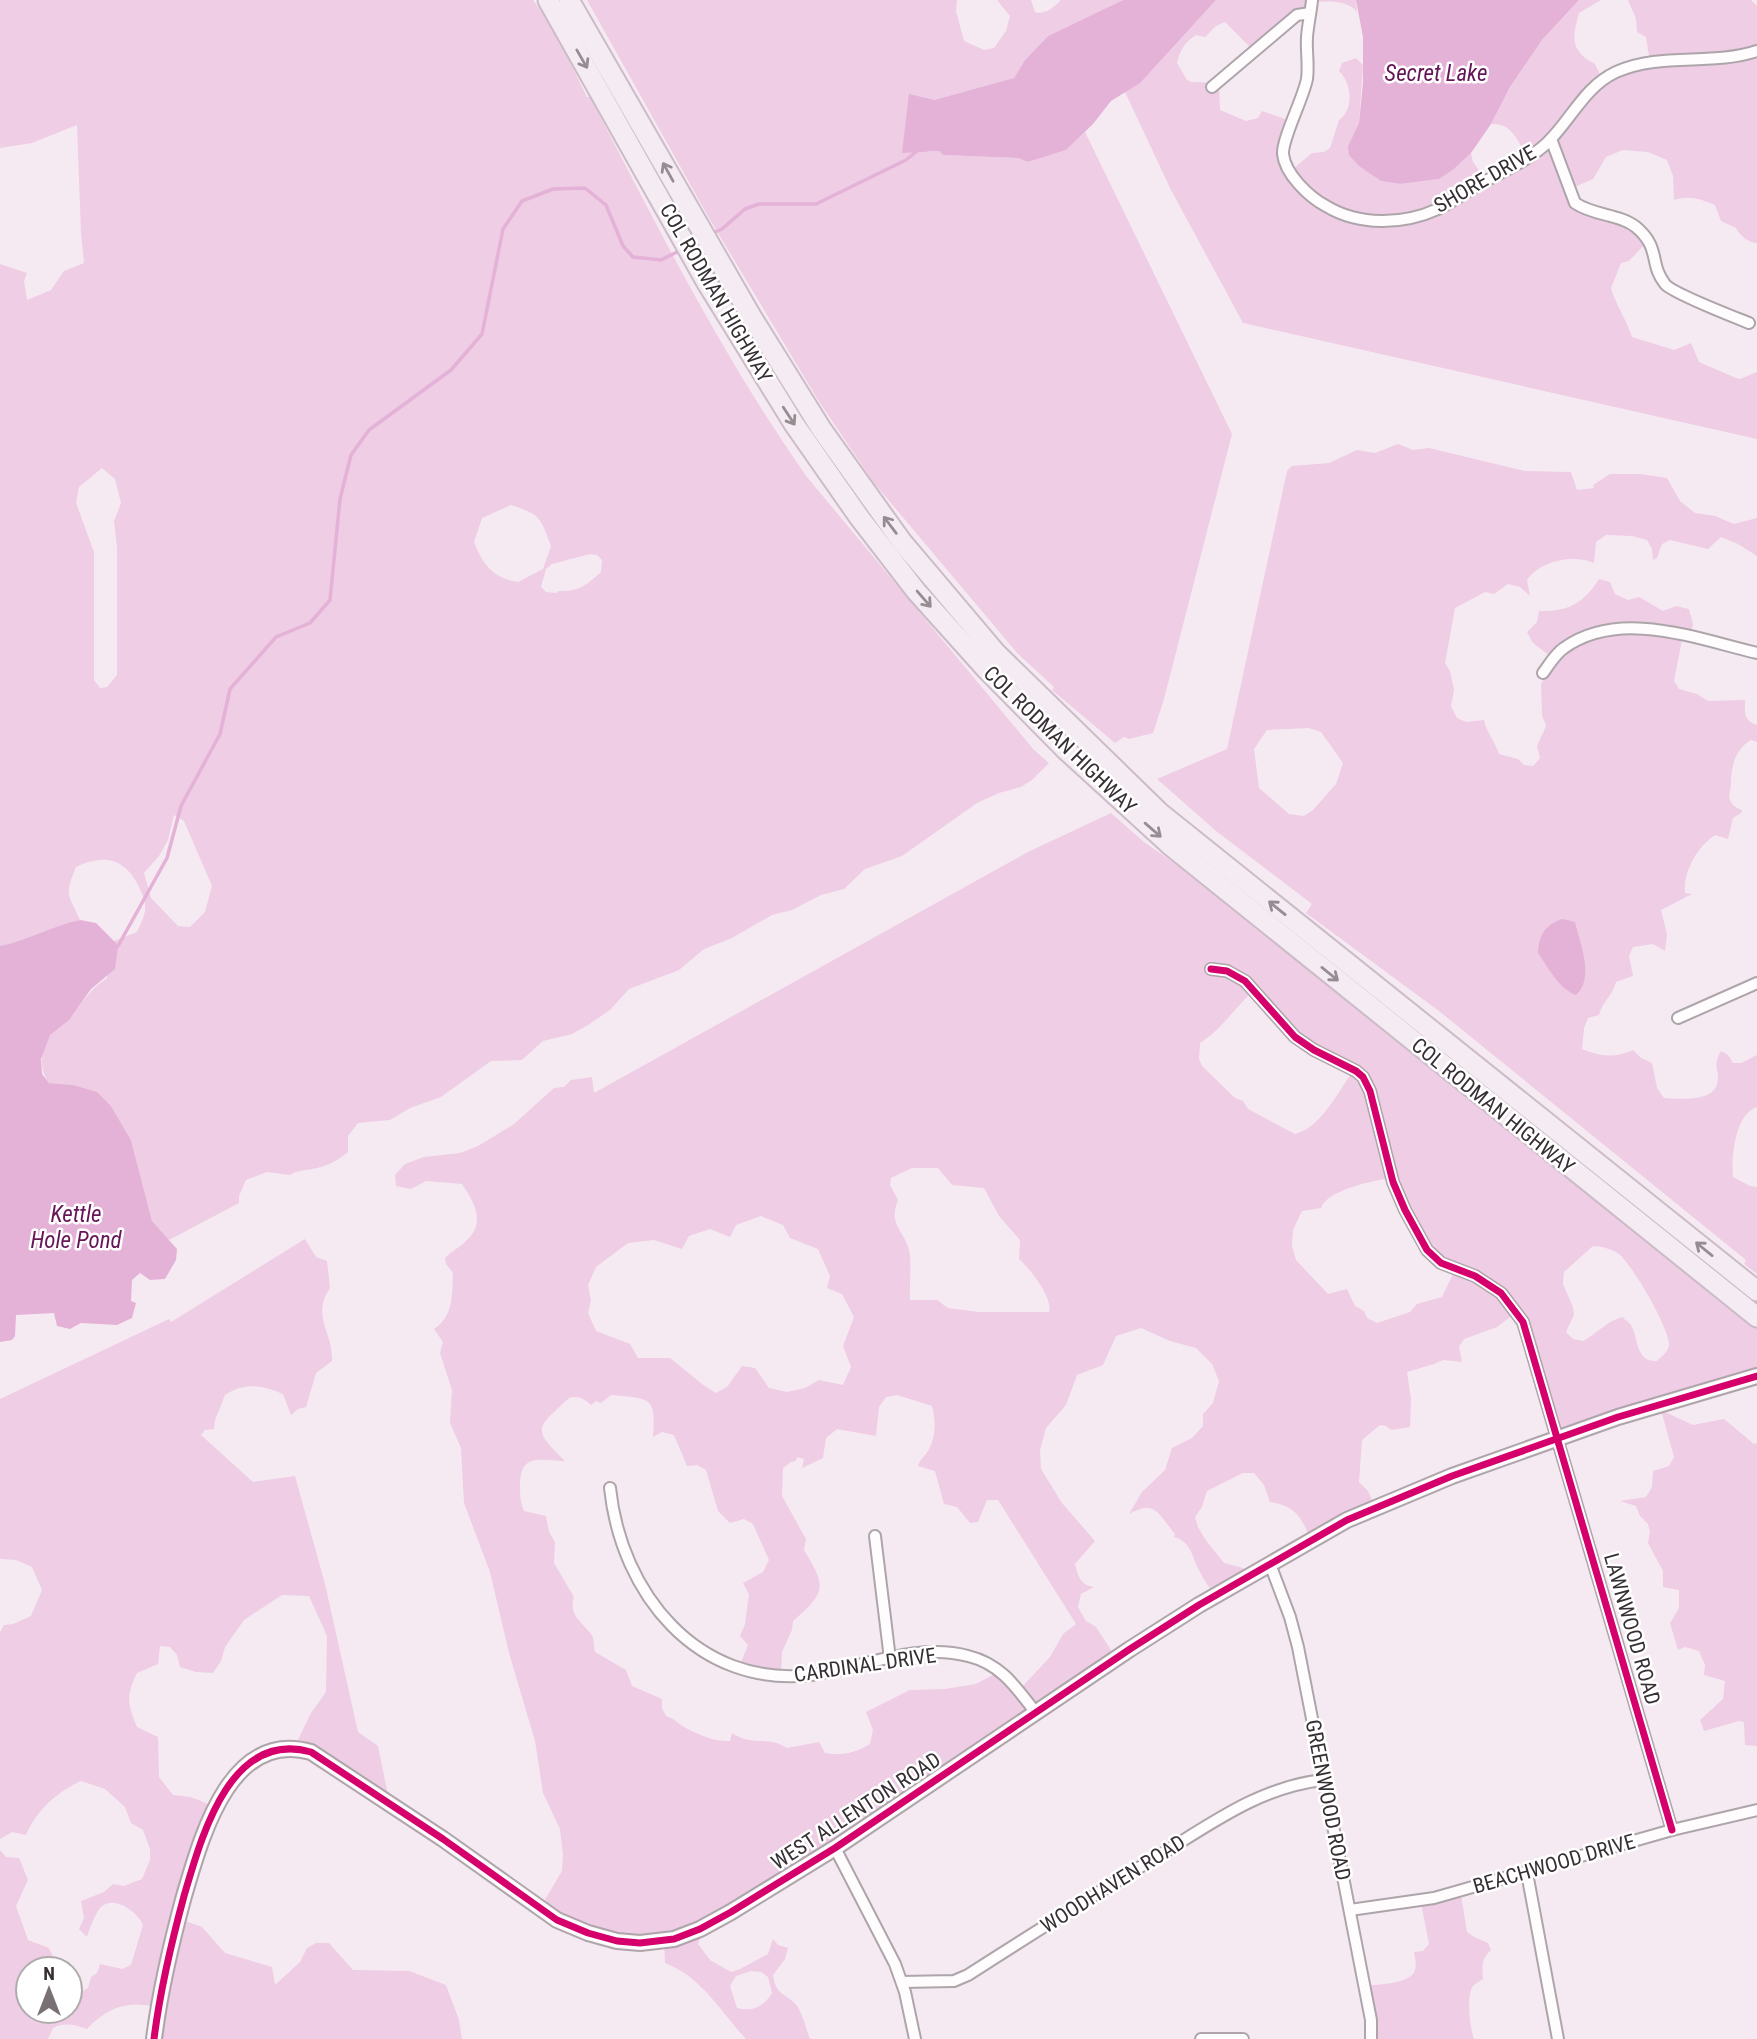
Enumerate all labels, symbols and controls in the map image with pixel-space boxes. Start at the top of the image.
one-way arrow [575,49,589,69]
water label: Secret Lake [1385,60,1487,87]
street label: SHORE DRIVE [1430,140,1540,218]
one-way arrow [660,162,674,183]
street label: COL RODMAN HIGHWAY [655,199,777,387]
one-way arrow [782,406,797,425]
one-way arrow [883,516,898,535]
one-way arrow [916,590,932,608]
street label: COL RODMAN HIGHWAY [979,661,1141,819]
one-way arrow [1144,822,1162,838]
one-way arrow [1269,900,1287,915]
one-way arrow [1320,966,1338,981]
street label: COL RODMAN HIGHWAY [1407,1033,1579,1179]
water label: Kettle Hole Pond [30,1201,122,1254]
one-way arrow [1695,1241,1713,1257]
street label: LAWNWOOD ROAD [1599,1551,1665,1707]
street label: CARDINAL DRIVE [792,1643,938,1687]
street label: GREENWOOD ROAD [1301,1718,1355,1882]
street label: WEST ALLENTON ROAD [767,1747,945,1875]
street label: BEACHWOOD DRIVE [1470,1829,1638,1899]
street label: WOODHAVEN ROAD [1037,1830,1189,1938]
north arrow [14,1955,84,2025]
text: N [43,1962,55,1985]

